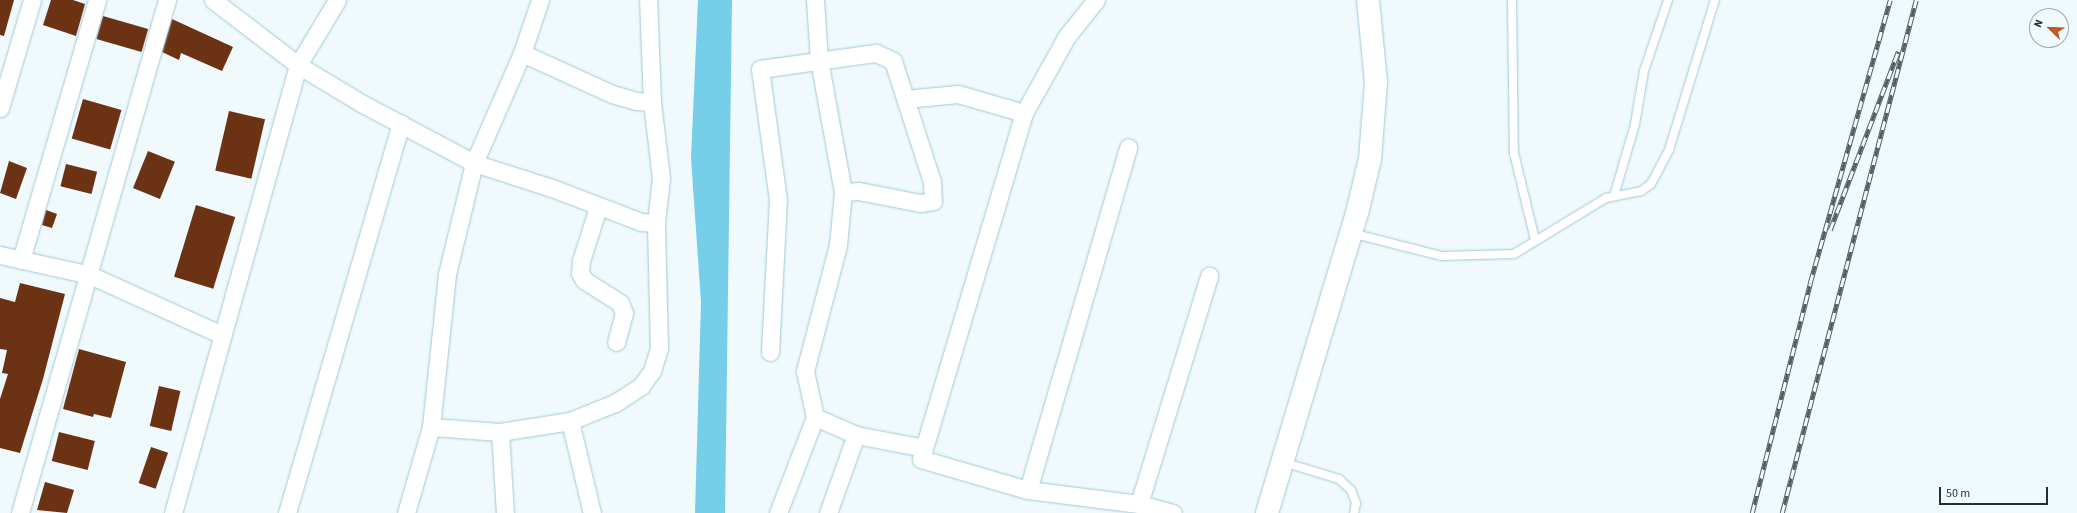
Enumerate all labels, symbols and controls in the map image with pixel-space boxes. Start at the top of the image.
north arrow [2029,8,2069,48]
text: N [2030,17,2047,30]
scale bar [1941,479,2050,505]
text: 50 m [1946,485,1970,502]

